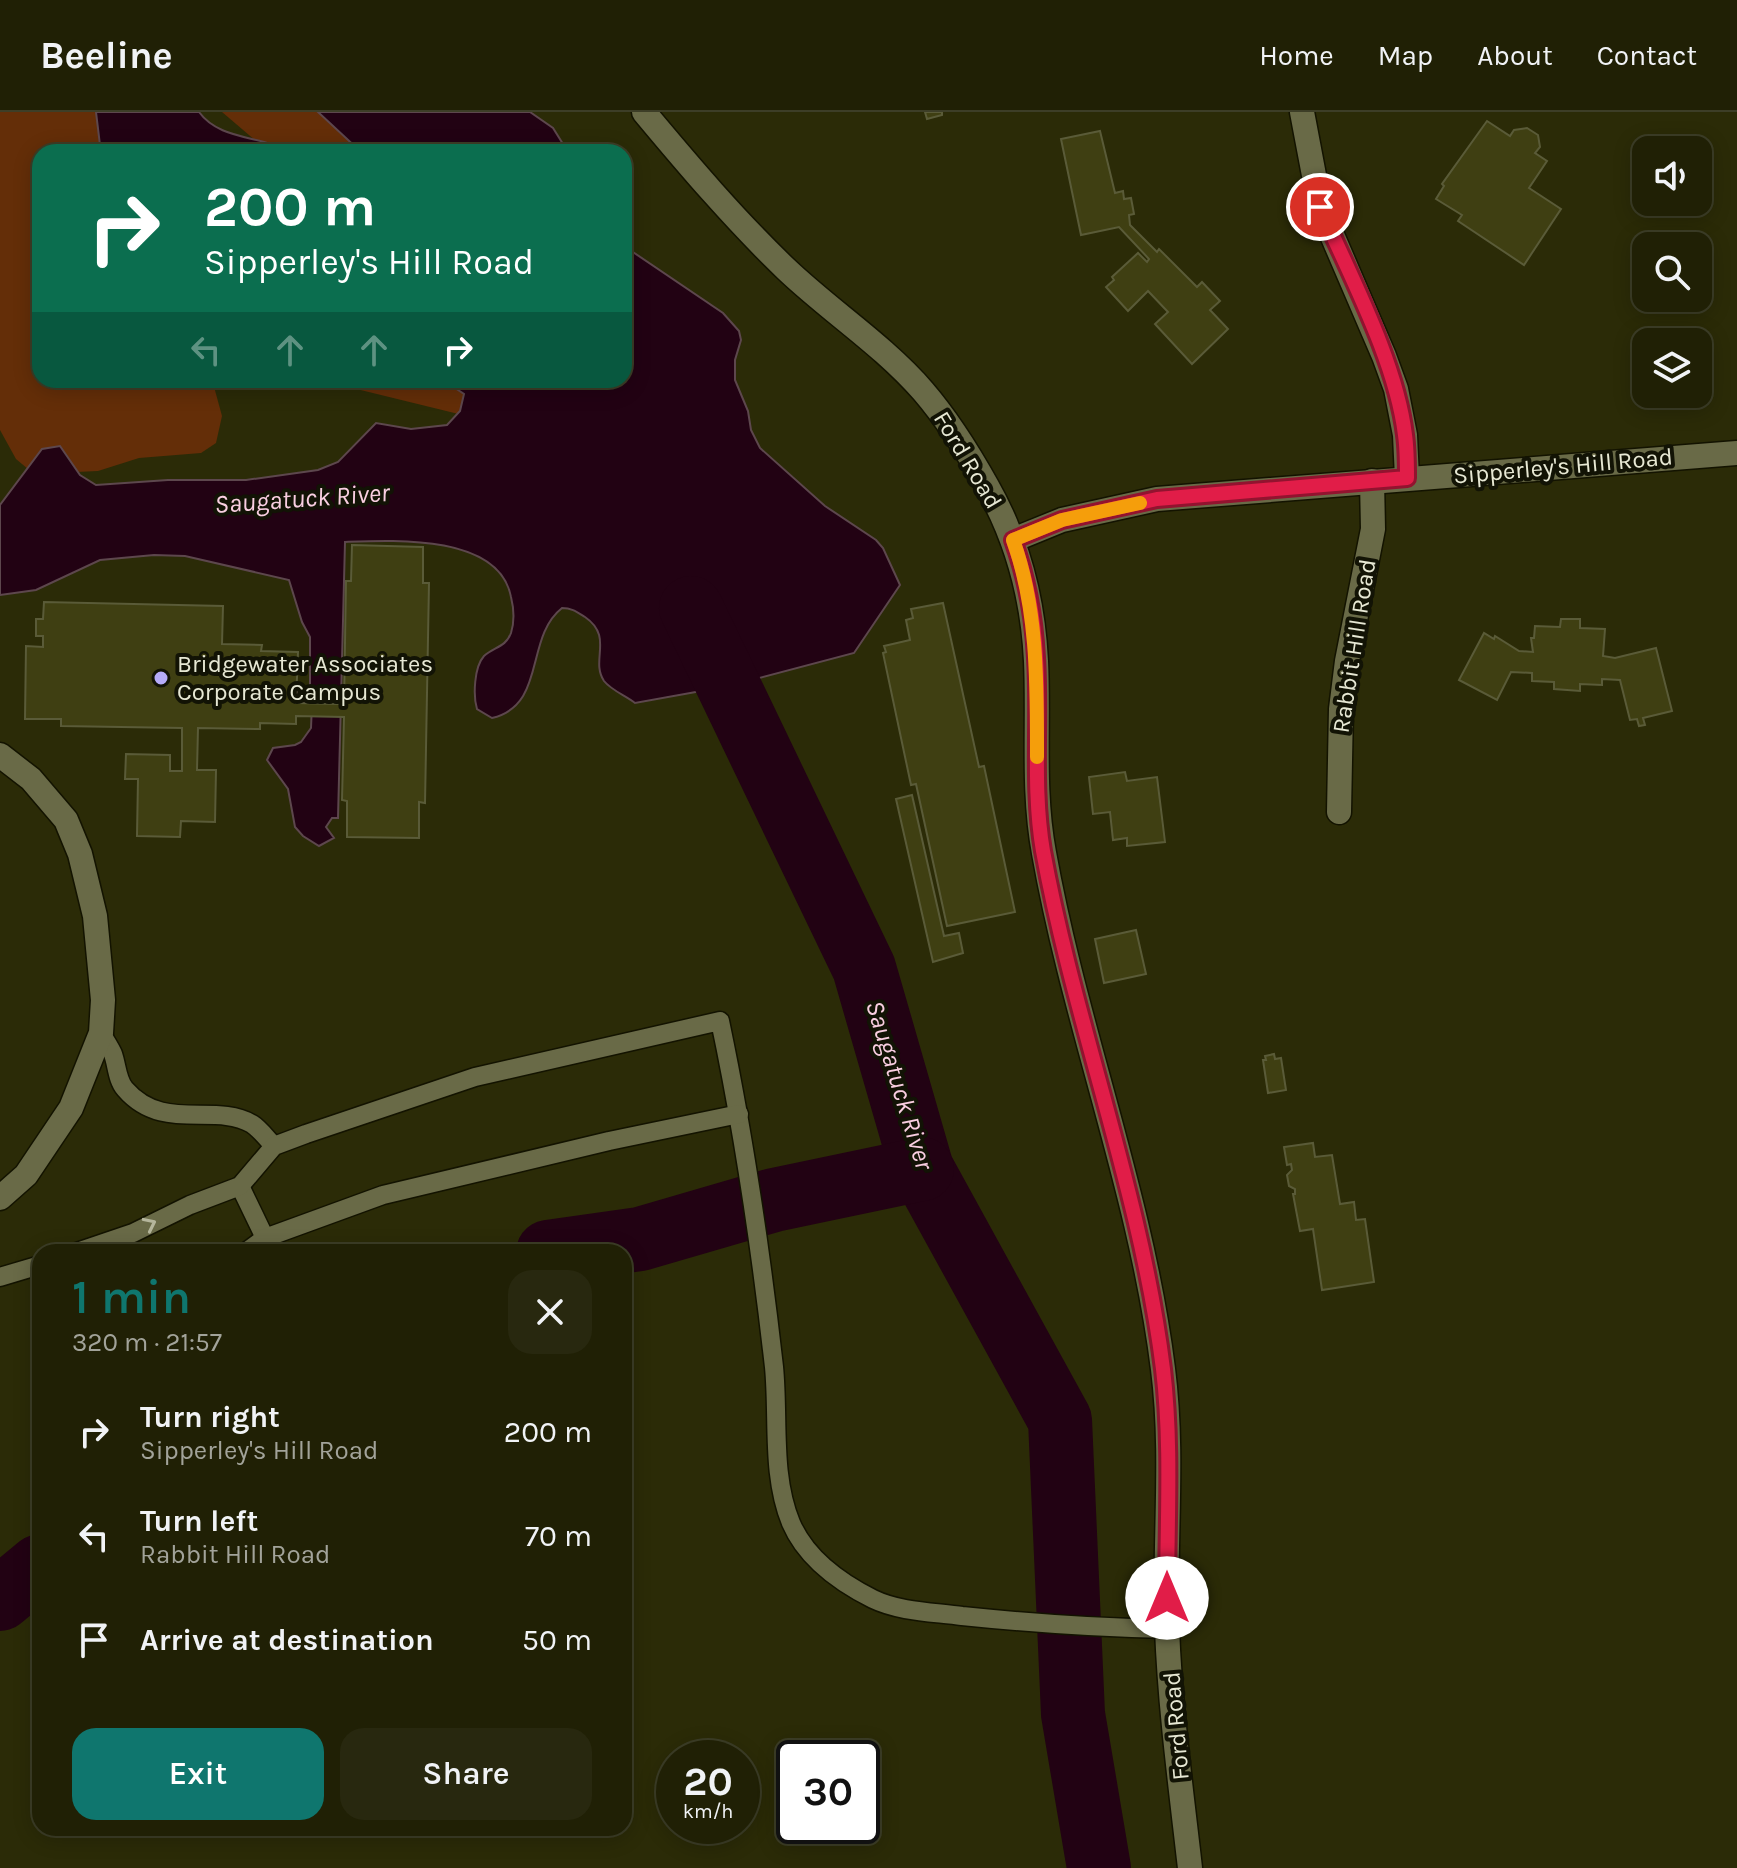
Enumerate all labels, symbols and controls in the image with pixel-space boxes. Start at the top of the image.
text: Beeline [40,33,173,78]
text: Home [1259,39,1334,72]
text: Map [1378,39,1433,72]
text: About [1477,39,1553,72]
text: Contact [1597,39,1697,72]
map controls [1632,136,1712,408]
button: sound [1632,136,1712,216]
pin [1286,173,1354,241]
text: 200 m [204,174,376,239]
icon: right [72,176,176,280]
icon: arrive [1298,185,1342,229]
button: search [1632,232,1712,312]
text: Sipperley's Hill Road [204,241,534,283]
icon: left [184,328,228,372]
icon: ahead [268,328,312,372]
icon: ahead [352,328,396,372]
icon: right [436,328,480,372]
button: layers [1632,328,1712,408]
street label: Ford Road [928,406,1008,514]
street label: Sipperley's Hill Road [1452,442,1674,490]
water label: Saugatuck River [213,477,392,520]
street label: Rabbit Hill Road [1326,557,1382,735]
place label: Bridgewater Associates Corporate Campus [177,650,433,706]
marker: Bridgewater Associates Corporate Campus [152,669,170,687]
water label: Saugatuck River [859,997,940,1175]
one-way arrow [142,1218,156,1234]
text: 1 min [72,1269,191,1325]
button: close [508,1270,592,1354]
text: 320 m · 21:57 [72,1327,222,1358]
text: Turn right [140,1399,280,1435]
icon: right [72,1410,116,1454]
text: 200 m [504,1414,592,1450]
text: Sipperley's Hill Road [140,1435,378,1466]
text: Turn left [140,1503,258,1539]
icon: left [72,1514,116,1558]
text: 70 m [525,1518,592,1554]
text: Rabbit Hill Road [140,1539,330,1570]
position arrow [1125,1556,1209,1640]
icon: arrive [72,1618,116,1662]
text: Arrive at destination [140,1622,434,1658]
text: 50 m [522,1622,592,1658]
street label: Ford Road [1157,1671,1195,1781]
button: Exit [72,1728,324,1820]
button: Share [340,1728,592,1820]
speed limit sign: 30 [776,1740,880,1844]
text: 20 [683,1758,733,1805]
text: km/h [683,1800,733,1823]

